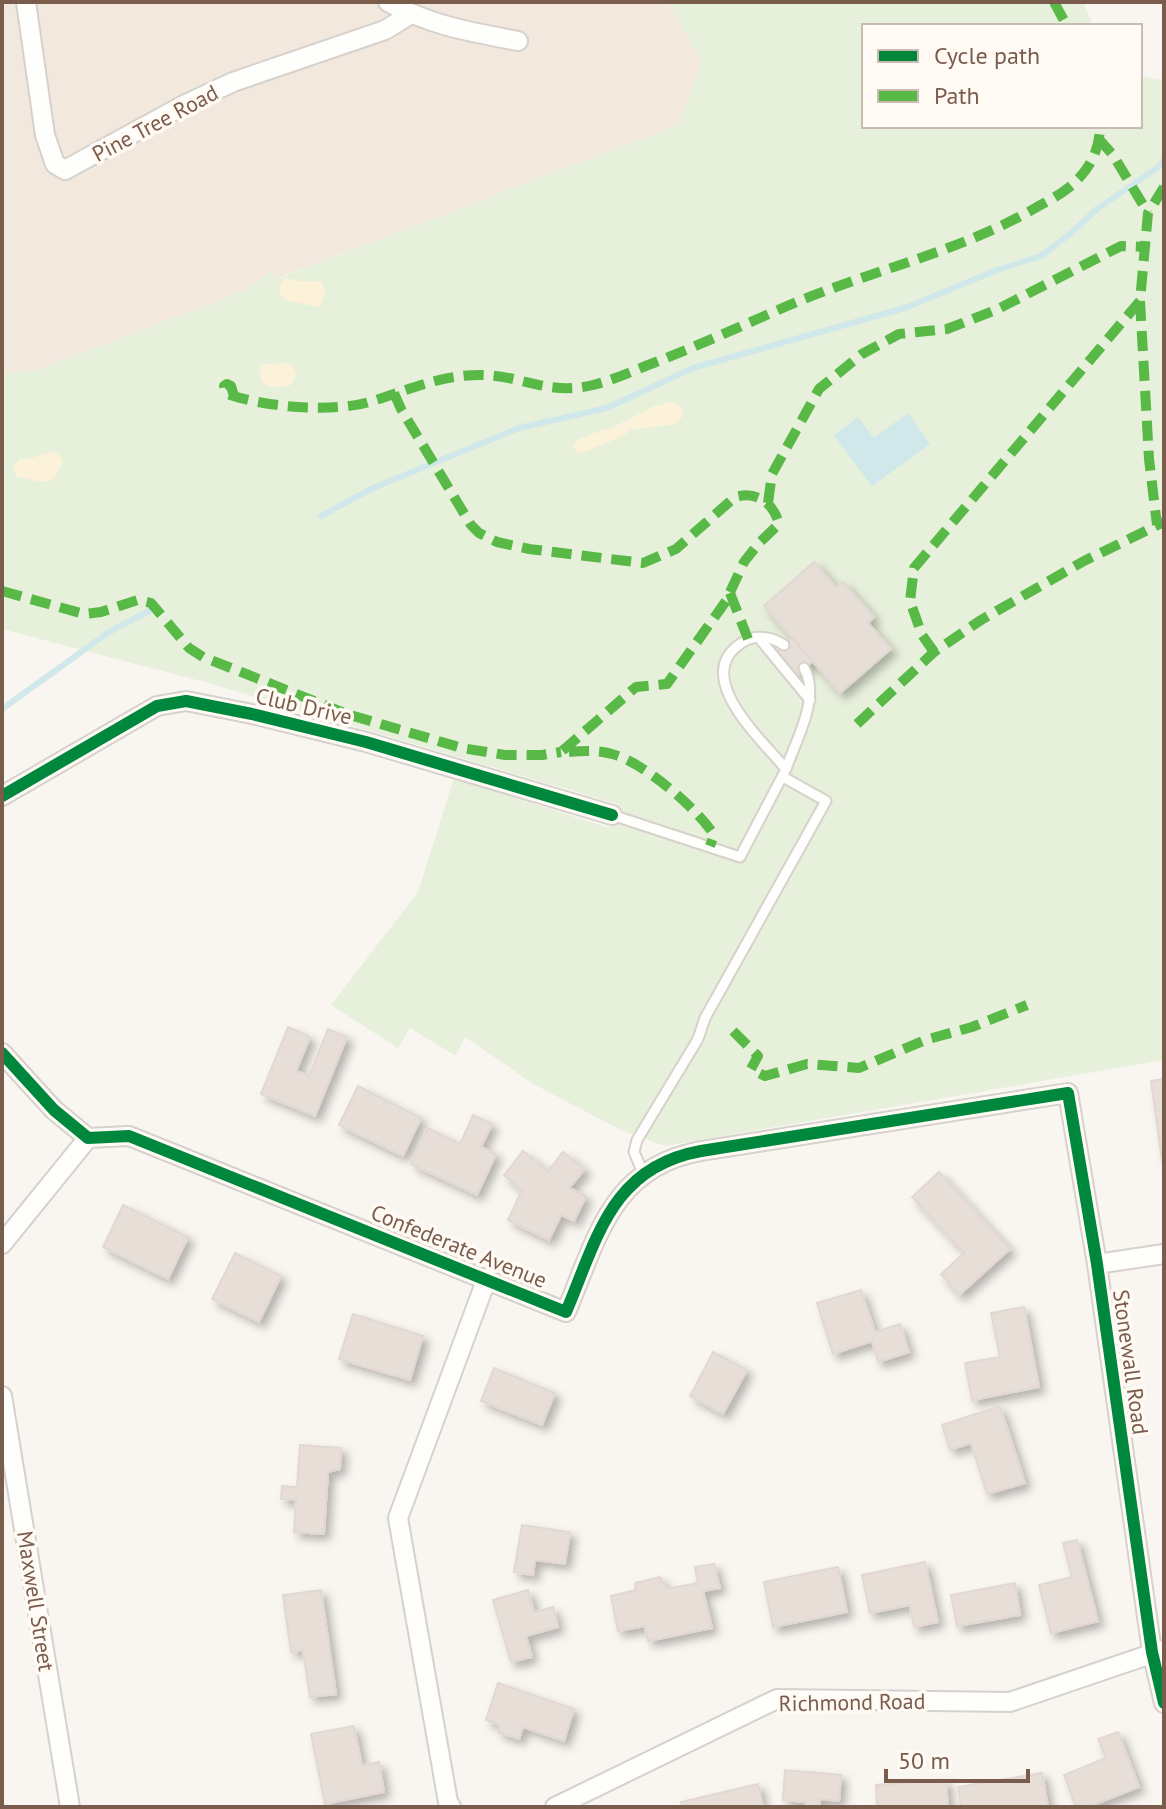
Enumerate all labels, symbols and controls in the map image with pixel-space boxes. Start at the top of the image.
legend [862,24,1142,128]
text: Cycle path [934,40,1040,71]
street label: Pine Tree Road [87,78,223,168]
text: Path [934,80,980,111]
street label: Club Drive [253,681,355,731]
street label: Confederate Avenue [367,1198,551,1294]
street label: Stonewall Road [1107,1288,1155,1436]
street label: Maxwell Street [11,1529,61,1674]
street label: Richmond Road [778,1687,926,1717]
scale bar [886,1733,1028,1783]
text: 50 m [898,1745,950,1776]

